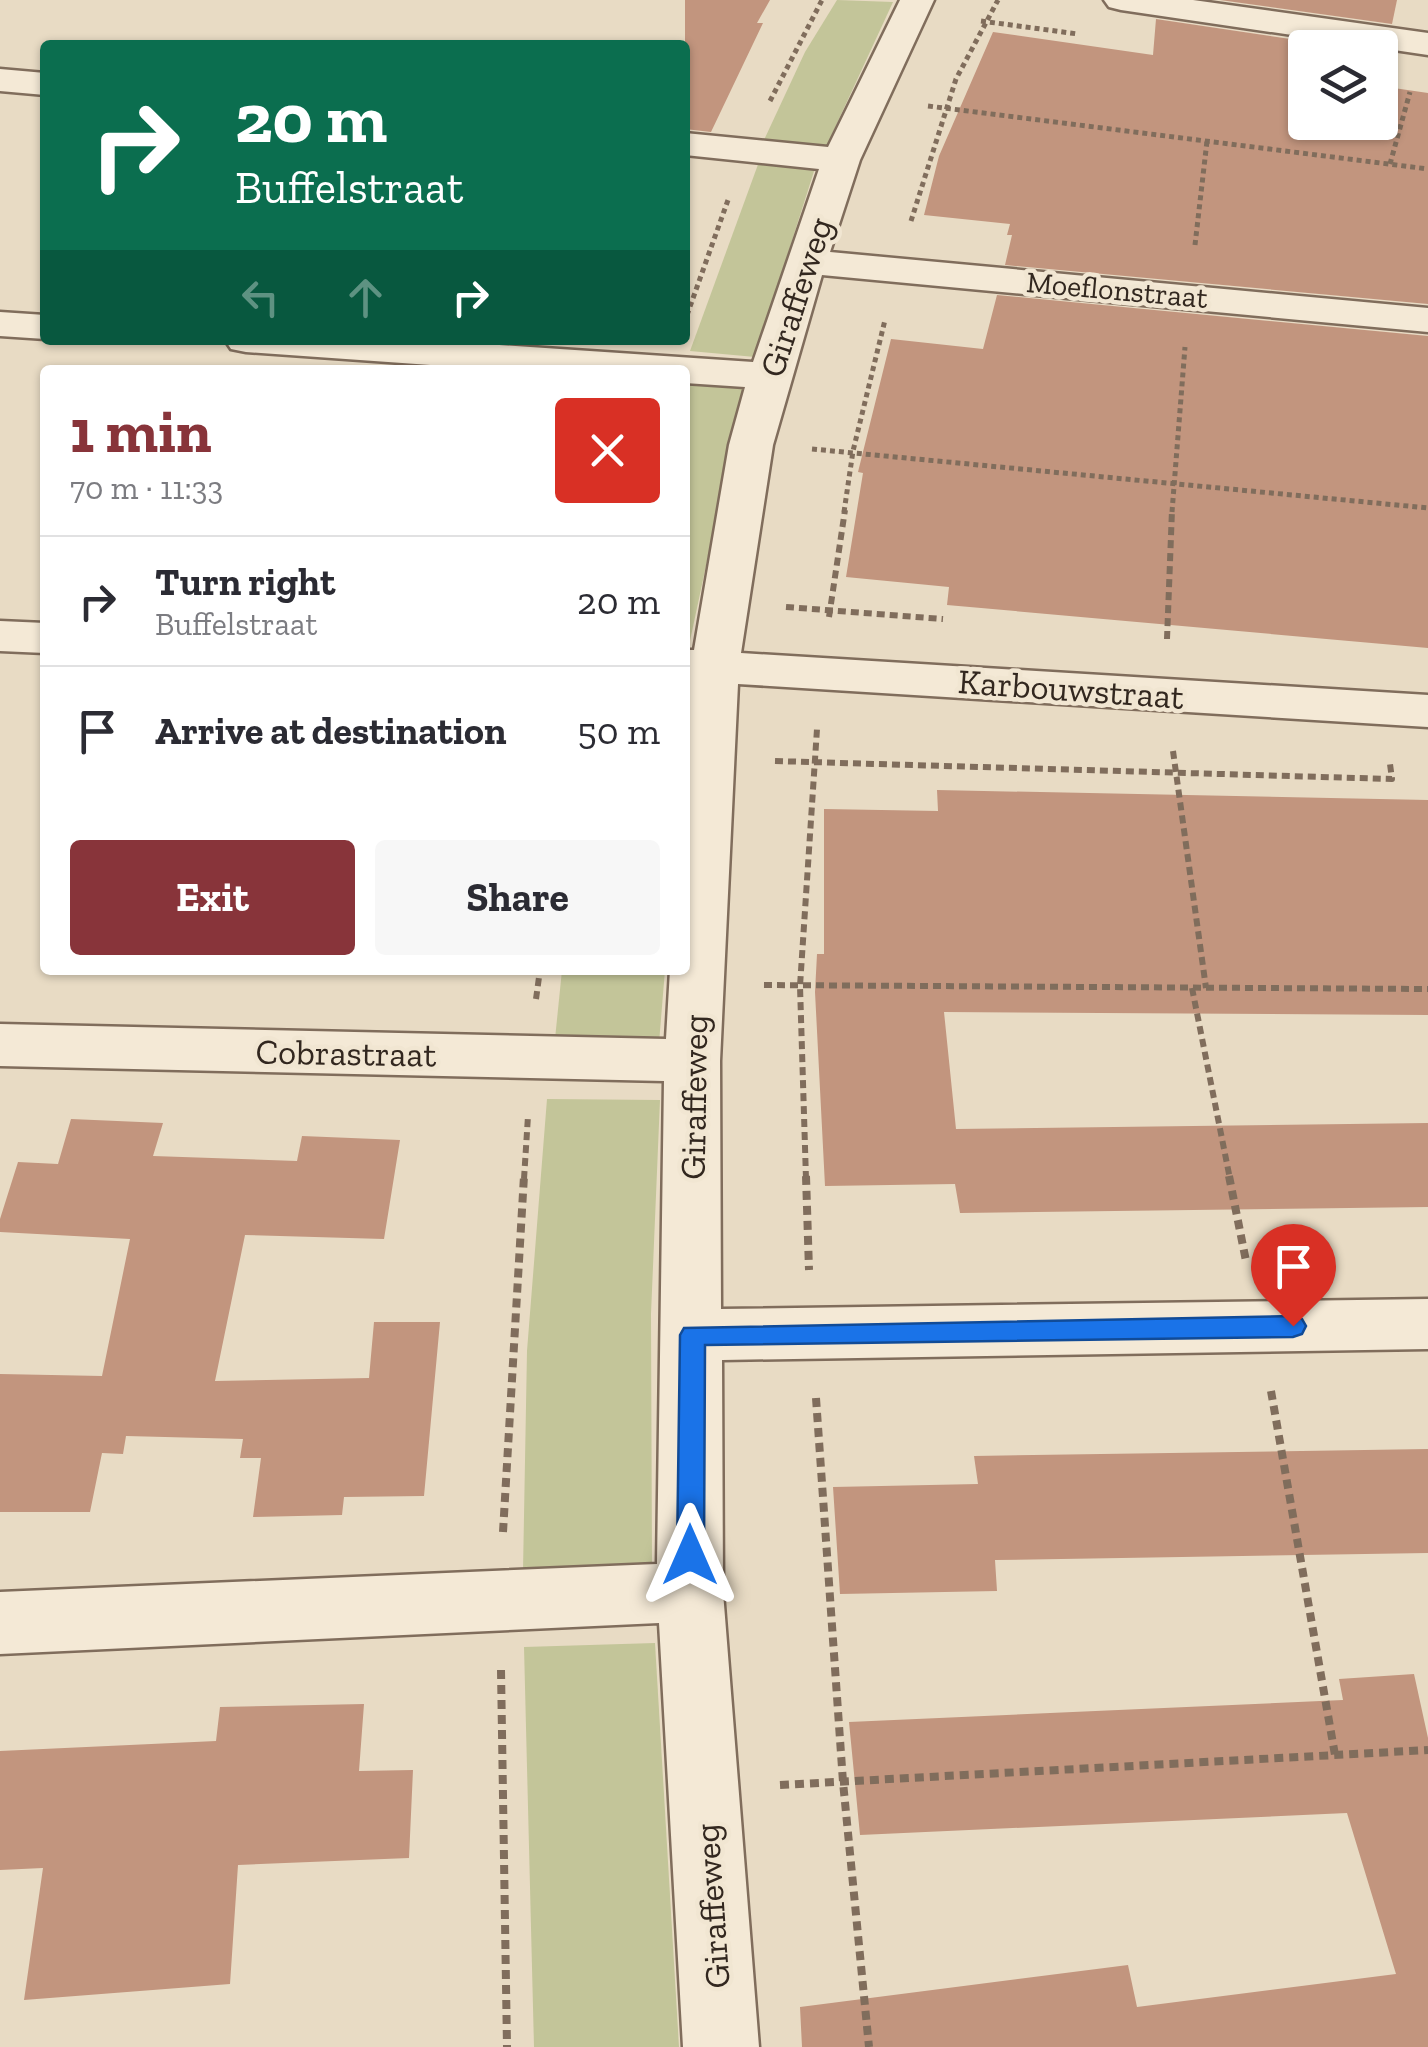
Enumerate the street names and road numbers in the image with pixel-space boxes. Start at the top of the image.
street label: Giraffeweg [751,212,841,382]
street label: Moeflonstraat [1025,264,1209,316]
street label: Karbouwstraat [957,660,1185,718]
street label: Giraffeweg [672,1014,716,1180]
street label: Cobrastraat [255,1030,437,1076]
street label: Giraffeweg [685,1822,739,1990]

